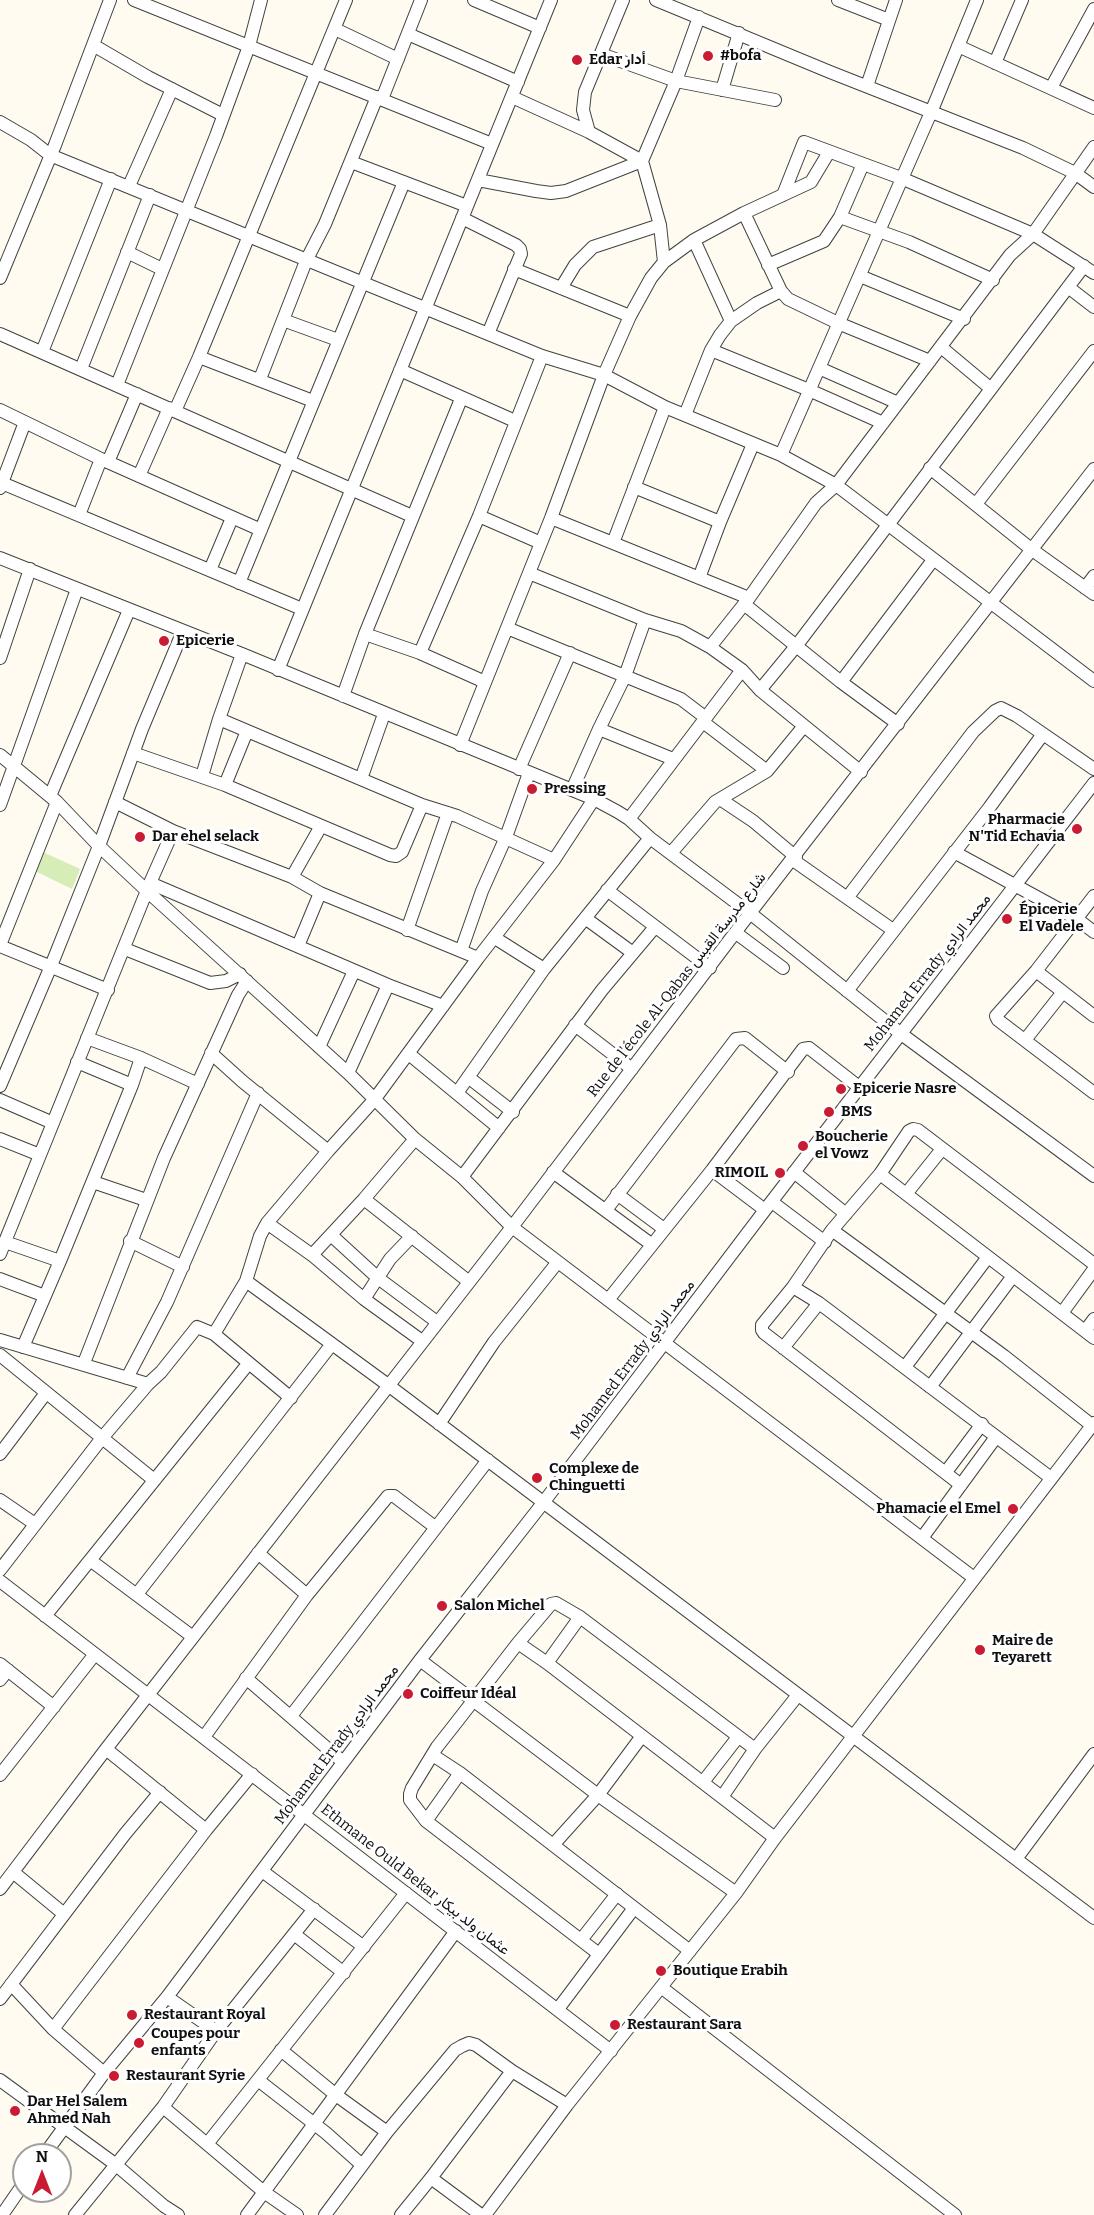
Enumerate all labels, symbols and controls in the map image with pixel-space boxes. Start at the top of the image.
place label: #bofa [720,47,761,65]
marker: #bofa [701,49,715,63]
place label: Edar أدار [589,51,646,69]
marker: Edar أدار [570,53,584,67]
place label: Epicerie [176,632,235,650]
marker: Epicerie [157,634,171,648]
place label: Pressing [544,780,606,798]
marker: Pressing [525,782,539,796]
place label: Pharmacie N'Tid Echavia [969,811,1065,846]
marker: Pharmacie N'Tid Echavia [1070,822,1084,836]
place label: Dar ehel selack [152,828,259,846]
marker: Dar ehel selack [133,830,147,844]
street label: Rue de l'école Al-Qabas شارع مدرسة القبس [584,869,770,1101]
street label: Mohamed Errady محمد الرادي [861,891,995,1055]
place label: Épicerie El Vadele [1019,901,1084,936]
marker: Épicerie El Vadele [1000,912,1014,926]
place label: Epicerie Nasre [853,1080,956,1098]
marker: Epicerie Nasre [834,1082,848,1096]
place label: BMS [841,1103,872,1121]
marker: BMS [822,1105,836,1119]
place label: Boucherie el Vowz [815,1128,888,1163]
marker: Boucherie el Vowz [796,1139,810,1153]
place label: RIMOIL [715,1164,768,1182]
marker: RIMOIL [773,1166,787,1180]
street label: Mohamed Errady محمد الرادي [567,1277,699,1443]
place label: Complexe de Chinguetti [549,1460,639,1495]
marker: Complexe de Chinguetti [530,1471,544,1485]
place label: Phamacie el Emel [876,1500,1001,1518]
marker: Phamacie el Emel [1006,1502,1020,1516]
place label: Salon Michel [454,1597,545,1615]
marker: Salon Michel [435,1599,449,1613]
place label: Maire de Teyarett [992,1632,1053,1667]
marker: Maire de Teyarett [973,1643,987,1657]
street label: Mohamed Errady محمد الرادي [271,1662,403,1828]
place label: Coiffeur Idéal [420,1685,516,1703]
marker: Coiffeur Idéal [401,1687,415,1701]
street label: Ethmane Ould Bekar عثمان ولد بيكار [317,1801,513,1959]
place label: Boutique Erabih [673,1962,788,1980]
marker: Boutique Erabih [654,1964,668,1978]
place label: Restaurant Royal [144,2006,266,2024]
marker: Restaurant Royal [125,2008,139,2022]
place label: Restaurant Sara [627,2016,742,2034]
marker: Restaurant Sara [608,2018,622,2032]
place label: Coupes pour enfants [151,2025,240,2060]
marker: Coupes pour enfants [132,2036,146,2050]
place label: Restaurant Syrie [126,2067,245,2085]
marker: Restaurant Syrie [107,2069,121,2083]
place label: Dar Hel Salem Ahmed Nah [27,2093,127,2128]
marker: Dar Hel Salem Ahmed Nah [8,2104,22,2118]
north arrow [12,2143,72,2203]
text: N [36,2147,48,2166]

